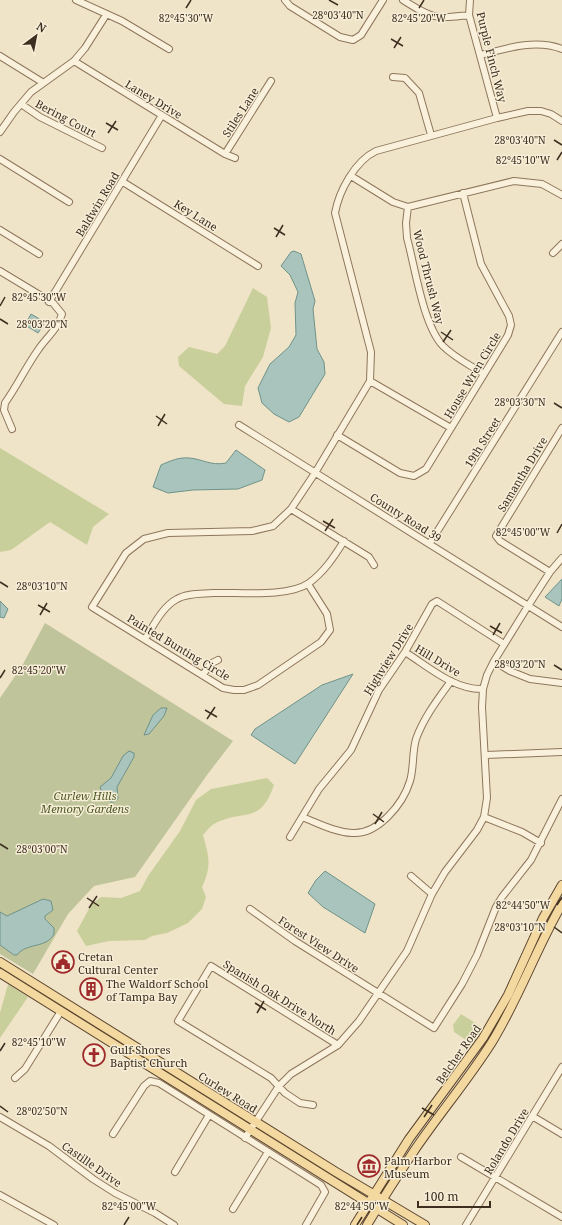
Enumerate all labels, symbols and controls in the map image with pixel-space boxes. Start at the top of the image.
text: 28°03'40"N [312,8,364,22]
street label: Purple Finch Way [473,10,511,105]
text: 82°45'30"W [159,11,214,25]
text: 82°45'20"W [392,11,447,25]
north arrow [16,16,56,56]
text: N [34,18,49,36]
street label: Laney Drive [123,76,185,122]
street label: Stiles Lane [218,84,262,140]
street label: Bering Court [33,96,99,140]
text: 28°03'40"N [494,133,546,147]
text: 82°45'10"W [496,153,551,167]
street label: Baldwin Road [72,169,122,239]
street label: Key Lane [171,196,221,234]
street label: Wood Thrush Way [410,228,448,327]
text: 82°45'30"W [12,290,67,304]
text: 28°03'20"N [16,317,68,331]
street label: House Wren Circle [440,329,504,421]
text: 28°03'30"N [494,395,546,409]
street label: 19th Street [461,414,503,470]
street label: Samantha Drive [494,434,550,514]
street label: County Road 39 [367,489,445,545]
text: 82°45'00"W [496,525,551,539]
text: 28°03'10"N [16,579,68,593]
street label: Painted Bunting Circle [125,610,233,684]
street label: Highview Drive [360,620,416,698]
street label: Hill Drive [412,640,464,680]
text: 28°03'20"N [494,657,546,671]
text: 82°45'20"W [12,663,67,677]
park label: Curlew Hills Memory Gardens [40,788,129,816]
text: 28°03'00"N [16,842,68,856]
text: 82°44'50"W [496,898,551,912]
street label: Forest View Drive [276,912,362,976]
text: 28°03'10"N [494,920,546,934]
public building icon: Cretan Cultural Center [50,949,76,975]
place label: Cretan Cultural Center [78,949,159,977]
street label: Spanish Oak Drive North [221,956,339,1038]
building icon: The Waldorf School of Tampa Bay [78,976,104,1002]
place label: The Waldorf School of Tampa Bay [106,976,209,1004]
street label: Belcher Road [432,1021,484,1087]
text: 82°45'10"W [12,1035,67,1049]
church icon: Gulf Shores Baptist Church [81,1042,107,1068]
place label: Gulf Shores Baptist Church [110,1042,188,1070]
street label: Curlew Road [196,1068,261,1116]
text: 28°02'50"N [16,1104,68,1118]
street label: Rolando Drive [480,1105,532,1177]
street label: Castille Drive [59,1138,125,1190]
museum icon: Palm Harbor Museum [356,1153,382,1179]
place label: Palm Harbor Museum [384,1153,453,1181]
scale bar [418,1183,490,1209]
text: 100 m [424,1188,459,1205]
text: 82°45'00"W [102,1199,157,1213]
text: 82°44'50"W [335,1199,390,1213]

